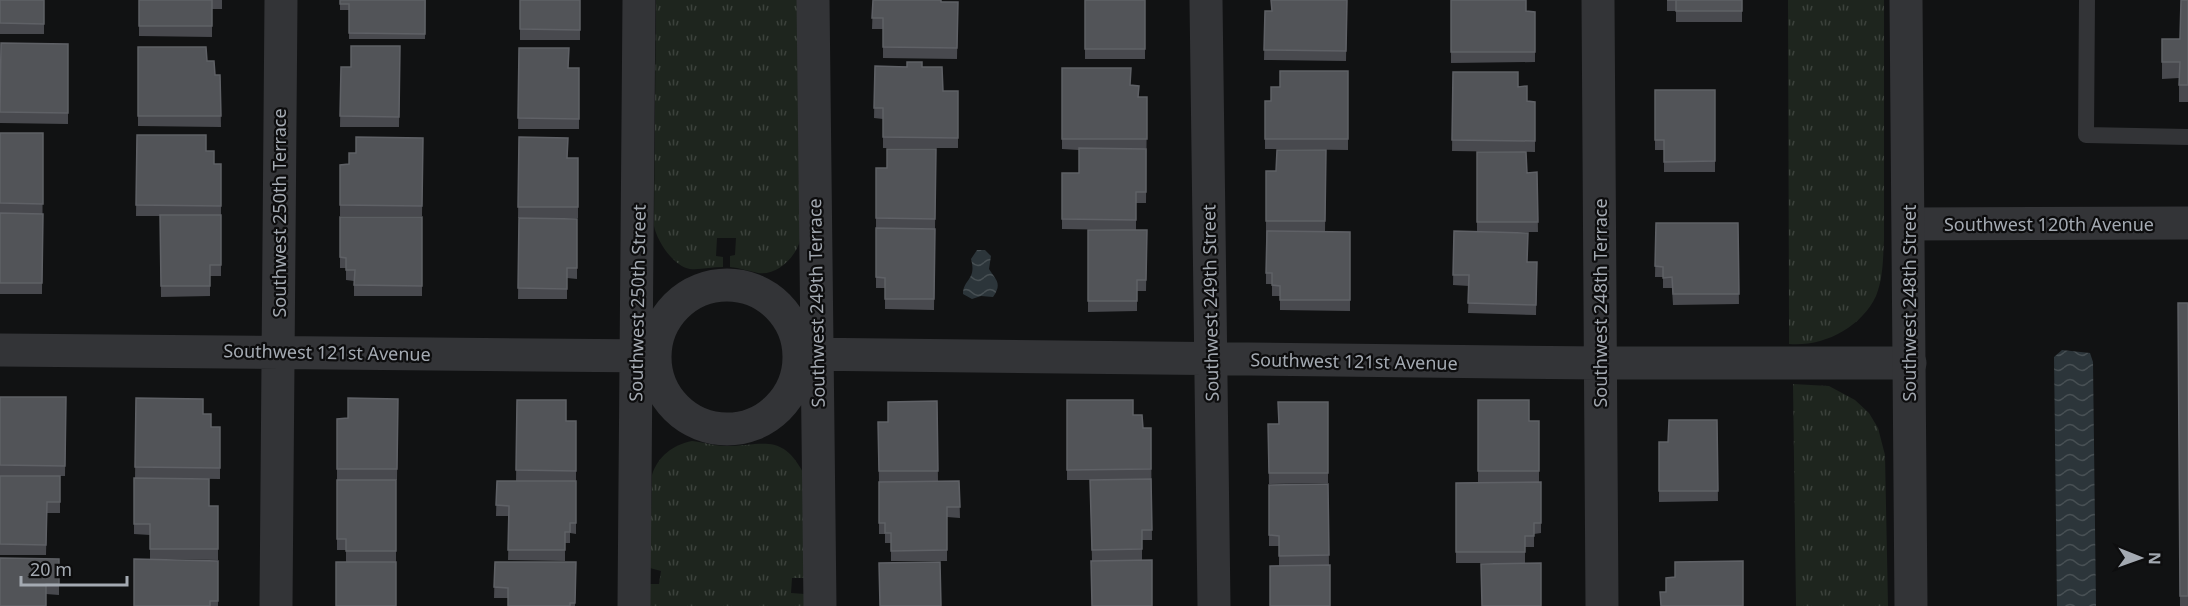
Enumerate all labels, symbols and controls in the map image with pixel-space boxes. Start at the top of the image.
street label: Southwest 250th Terrace [267,108,291,318]
street label: Southwest 249th Terrace [802,198,830,408]
street label: Southwest 248th Terrace [1588,198,1612,408]
street label: Southwest 250th Street [623,204,651,402]
street label: Southwest 249th Street [1196,204,1224,402]
street label: Southwest 248th Street [1897,204,1921,402]
street label: Southwest 120th Avenue [1944,212,2154,236]
street label: Southwest 121st Avenue [223,338,431,366]
street label: Southwest 121st Avenue [1250,347,1458,375]
north arrow [2110,528,2170,588]
scale bar [21,549,128,587]
text: N [2144,552,2166,565]
text: 20 m [30,557,72,581]

